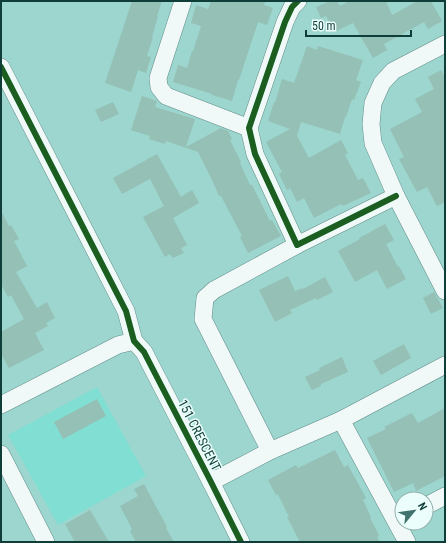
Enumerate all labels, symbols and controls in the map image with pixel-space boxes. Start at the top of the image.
scale bar [306,12,411,38]
text: 50 m [312,19,336,33]
street label: 151 CRESCENT [175,397,224,474]
north arrow [394,491,434,531]
text: N [415,500,430,513]

